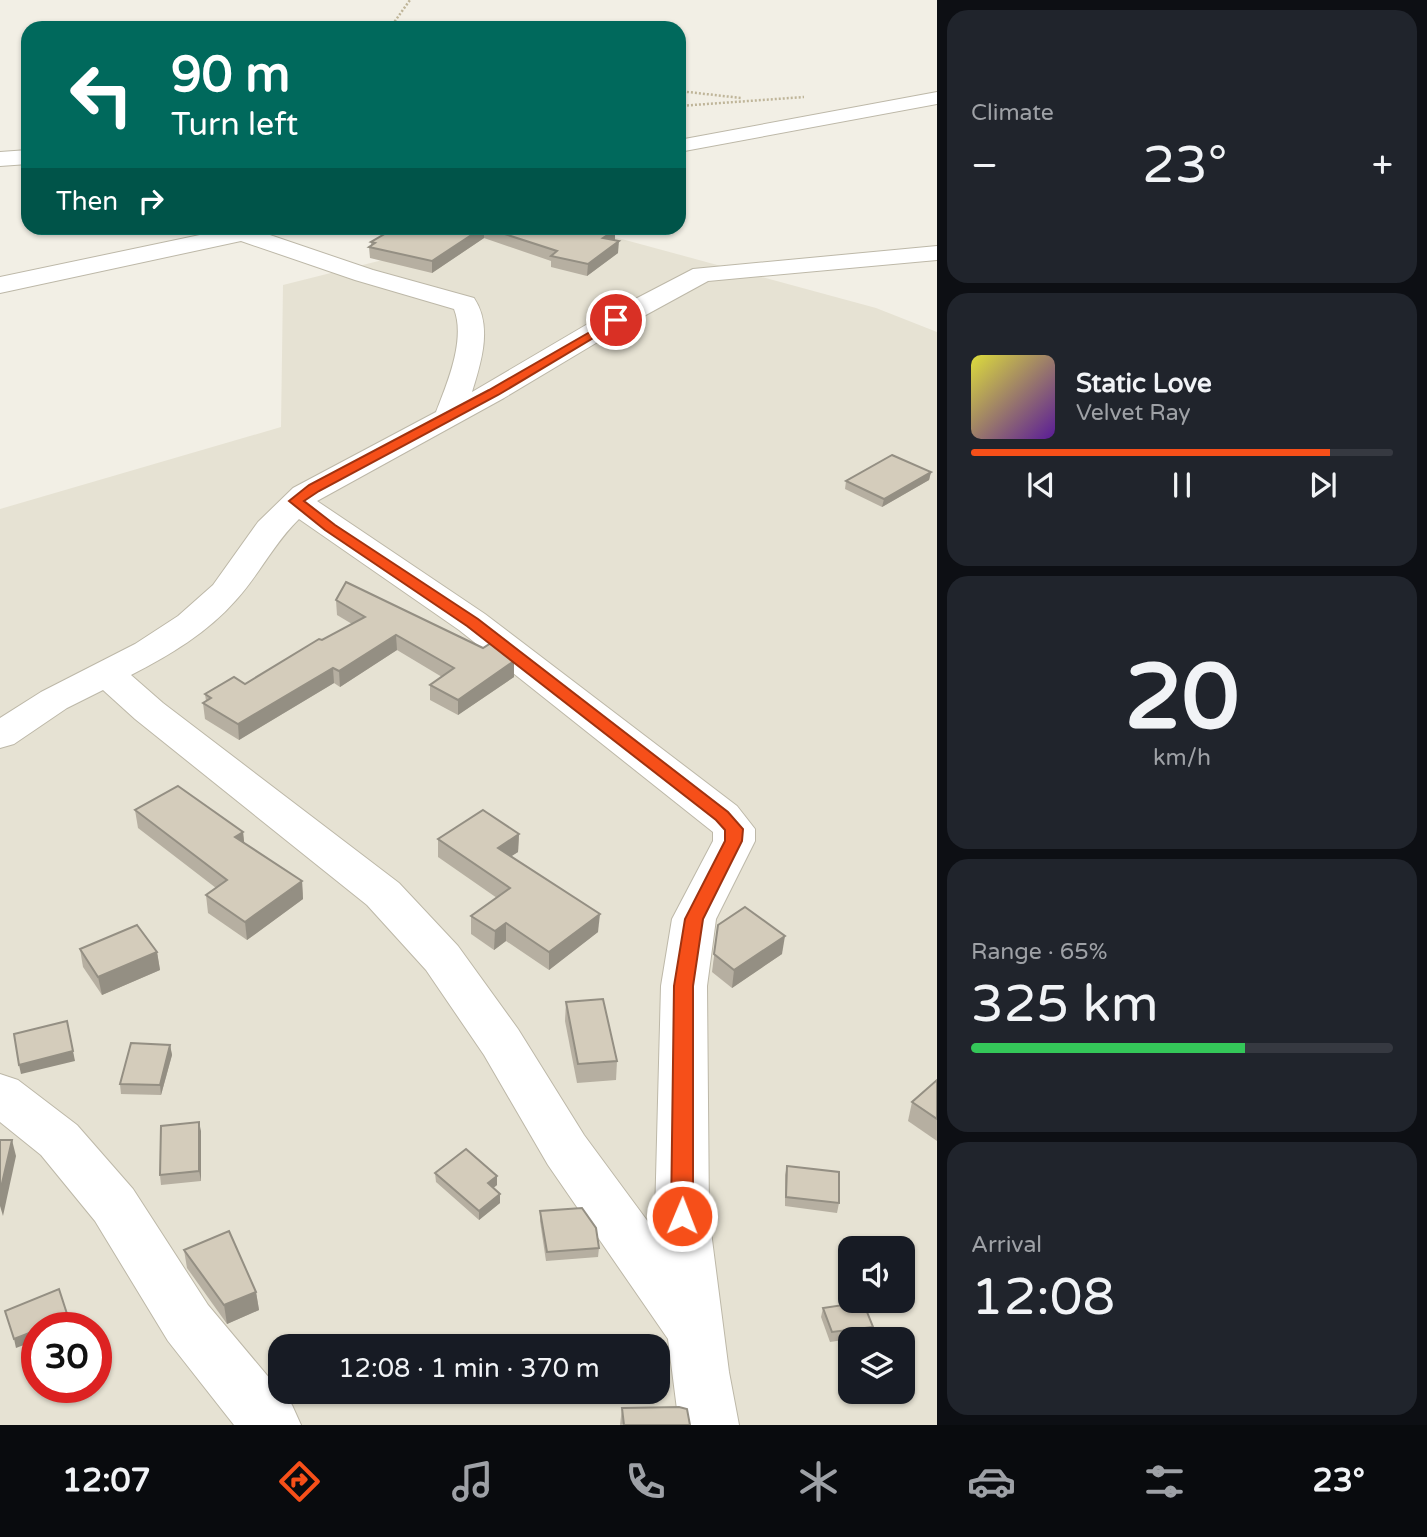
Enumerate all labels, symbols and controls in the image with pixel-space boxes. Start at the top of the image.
text: 90 m [171,46,290,105]
icon: left [56,49,147,140]
text: Climate [971,99,1054,127]
text: Turn left [171,106,298,144]
text: 23° [1142,134,1227,197]
text: − [971,143,998,189]
text: + [1372,143,1393,189]
icon: right [132,182,170,220]
text: Then [56,186,118,217]
pin [586,290,646,350]
icon: arrive [597,301,635,339]
text: Static Love [1076,368,1212,399]
text: Velvet Ray [1076,399,1191,427]
icon: previous [1022,466,1060,504]
icon: pause [1163,466,1201,504]
icon: next [1304,466,1342,504]
text: 20 [1125,643,1239,753]
text: km/h [1153,744,1211,772]
text: Range · 65% [971,938,1107,966]
text: 325 km [971,973,1159,1036]
position arrow [645,1179,719,1253]
text: Arrival [971,1231,1042,1259]
map controls [838,1236,915,1404]
button: sound [838,1236,915,1313]
text: 12:08 [971,1266,1115,1329]
speed limit sign: 30 [21,1312,112,1403]
button: layers [838,1327,915,1404]
text: 12:08 · 1 min · 370 m [338,1353,600,1384]
icon: directions [275,1457,324,1506]
icon: music [448,1457,497,1506]
icon: phone [621,1457,670,1506]
icon: climate [794,1457,843,1506]
icon: car [967,1457,1016,1506]
icon: filters [1140,1457,1189,1506]
text: 12:07 [62,1462,151,1500]
text: 23° [1313,1462,1365,1500]

